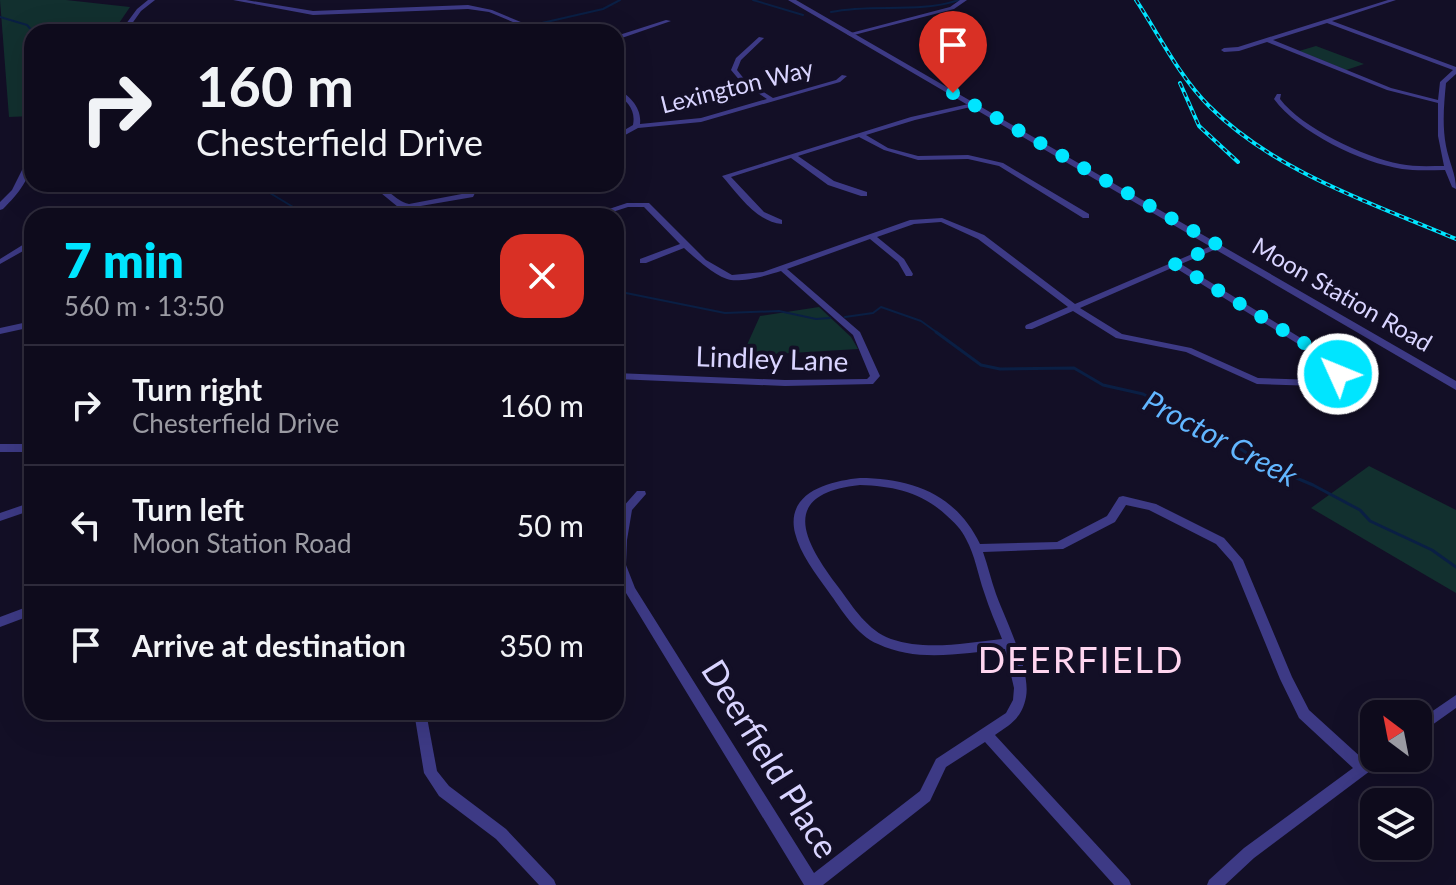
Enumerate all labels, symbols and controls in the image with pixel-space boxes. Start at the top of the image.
pin [919,11,987,93]
icon: arrive [931,23,975,67]
text: 160 m [196,52,354,119]
street label: Lexington Way [657,52,817,119]
icon: right [64,56,168,160]
text: Chesterfield Drive [196,120,483,164]
street label: Moon Station Road [1248,230,1438,357]
text: 7 min [64,231,184,288]
button: close [500,234,584,318]
text: 560 m · 13:50 [64,290,224,322]
position arrow [1296,332,1380,416]
street label: Lindley Lane [695,338,849,378]
text: Turn right [132,371,262,407]
water label: Proctor Creek [1138,382,1305,493]
icon: right [64,383,108,427]
text: 160 m [499,387,584,423]
text: Chesterfield Drive [132,407,339,439]
text: Turn left [132,491,244,527]
icon: left [64,503,108,547]
text: 50 m [517,507,584,543]
text: Moon Station Road [132,527,352,559]
icon: arrive [64,623,108,667]
text: Arrive at destination [132,627,406,663]
text: 350 m [499,627,584,663]
district label: DEERFIELD [978,637,1184,681]
street label: Deerfield Place [694,651,849,865]
north arrow [1360,700,1432,772]
map controls [1360,700,1432,860]
button: layers [1360,788,1432,860]

